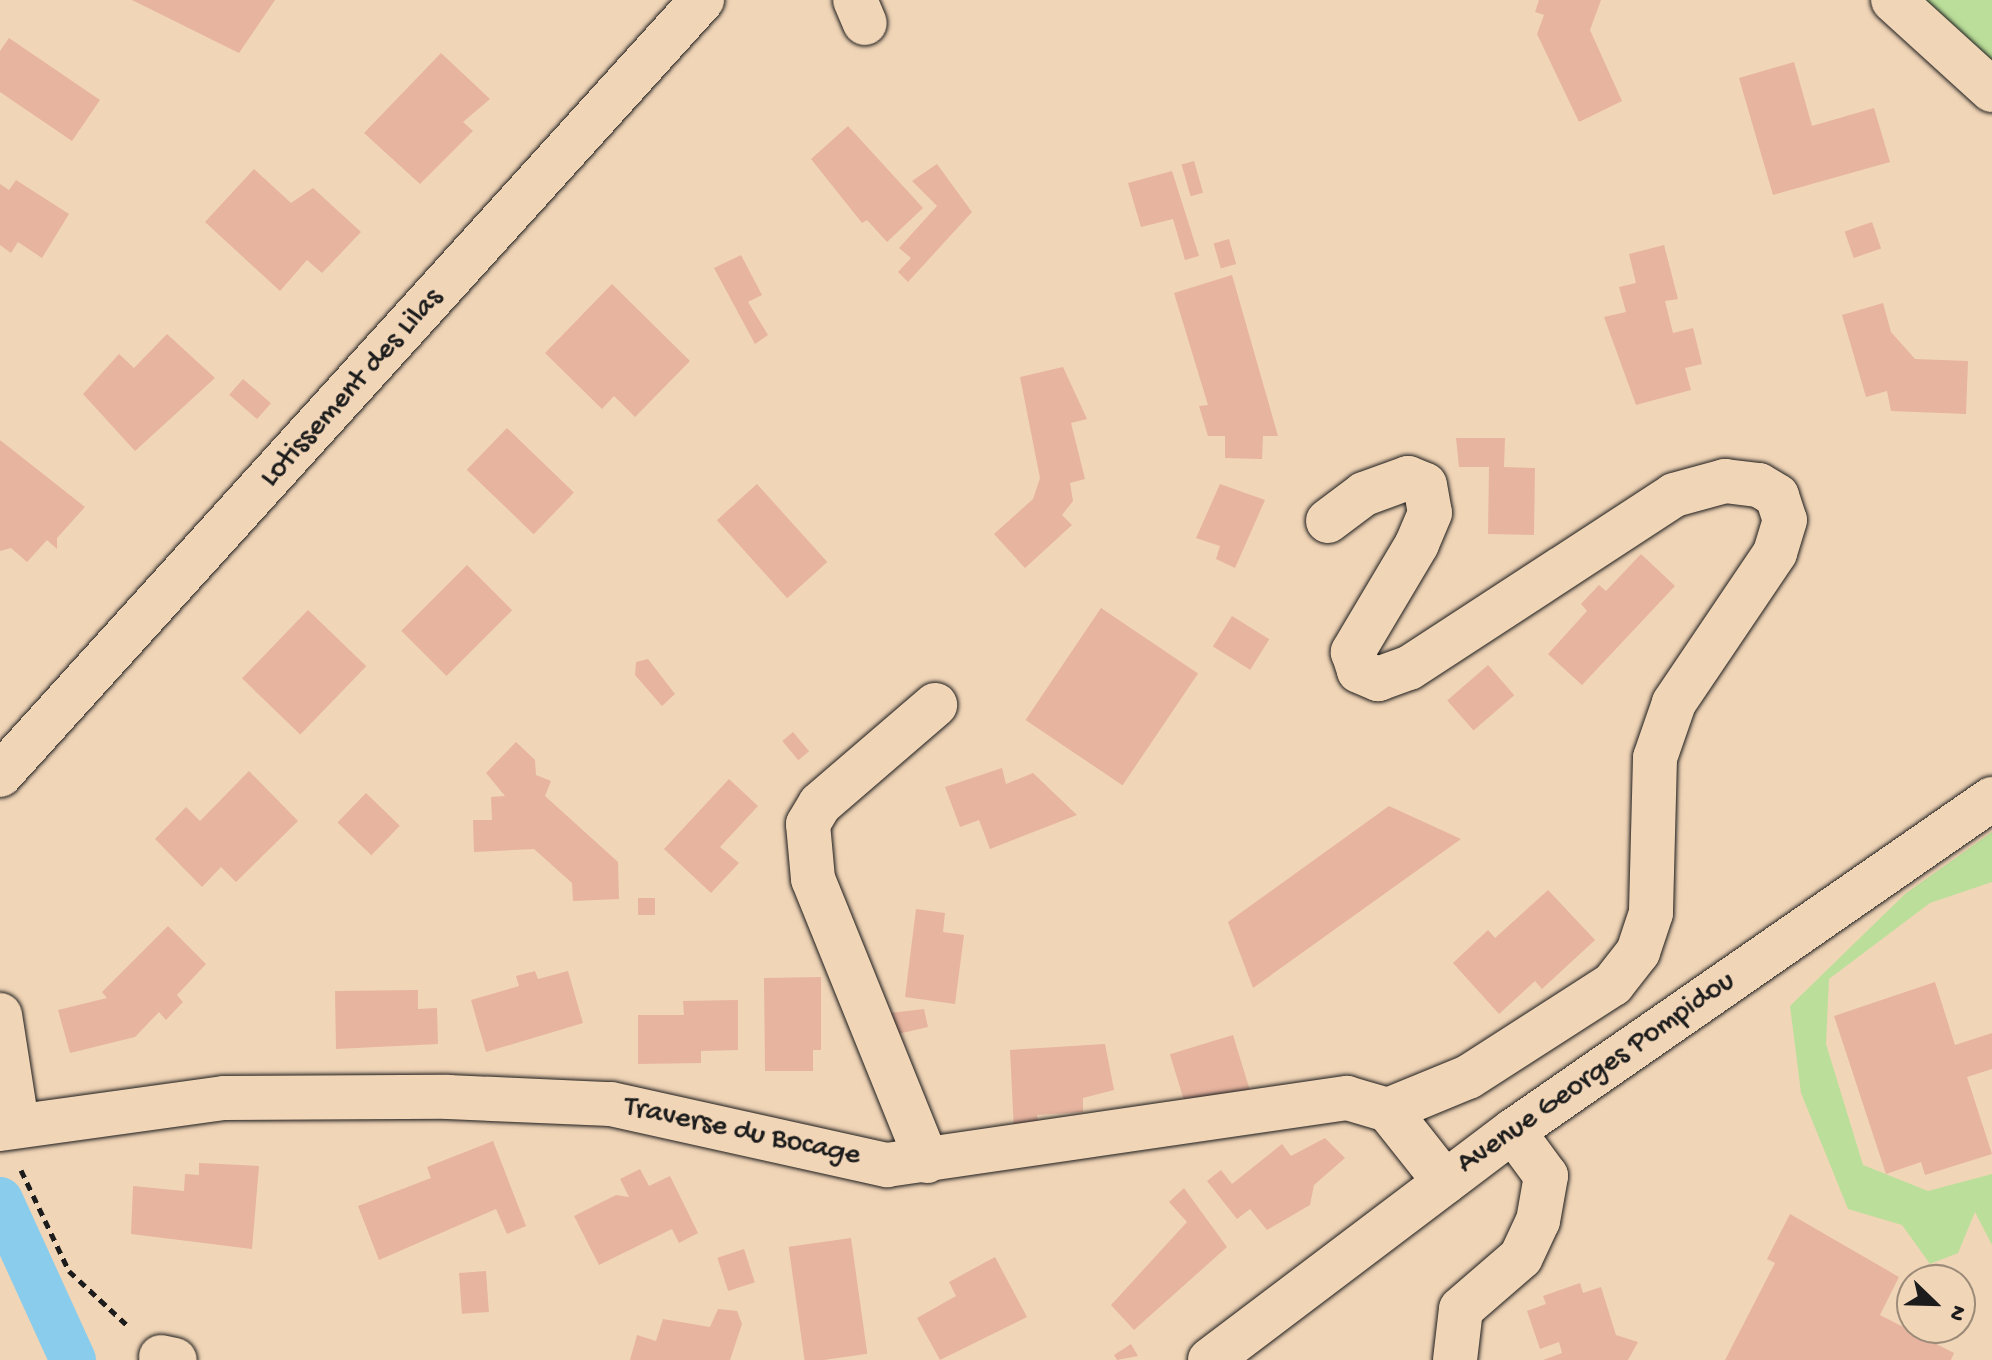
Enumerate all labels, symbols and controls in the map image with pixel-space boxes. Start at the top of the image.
street label: Lotissement des Lilas [254,282,452,496]
street label: Avenue Georges Pompidou [1451,964,1743,1184]
street label: Traverse du Bocage [620,1090,864,1176]
north arrow [1896,1264,1976,1344]
text: N [1941,1301,1971,1324]

